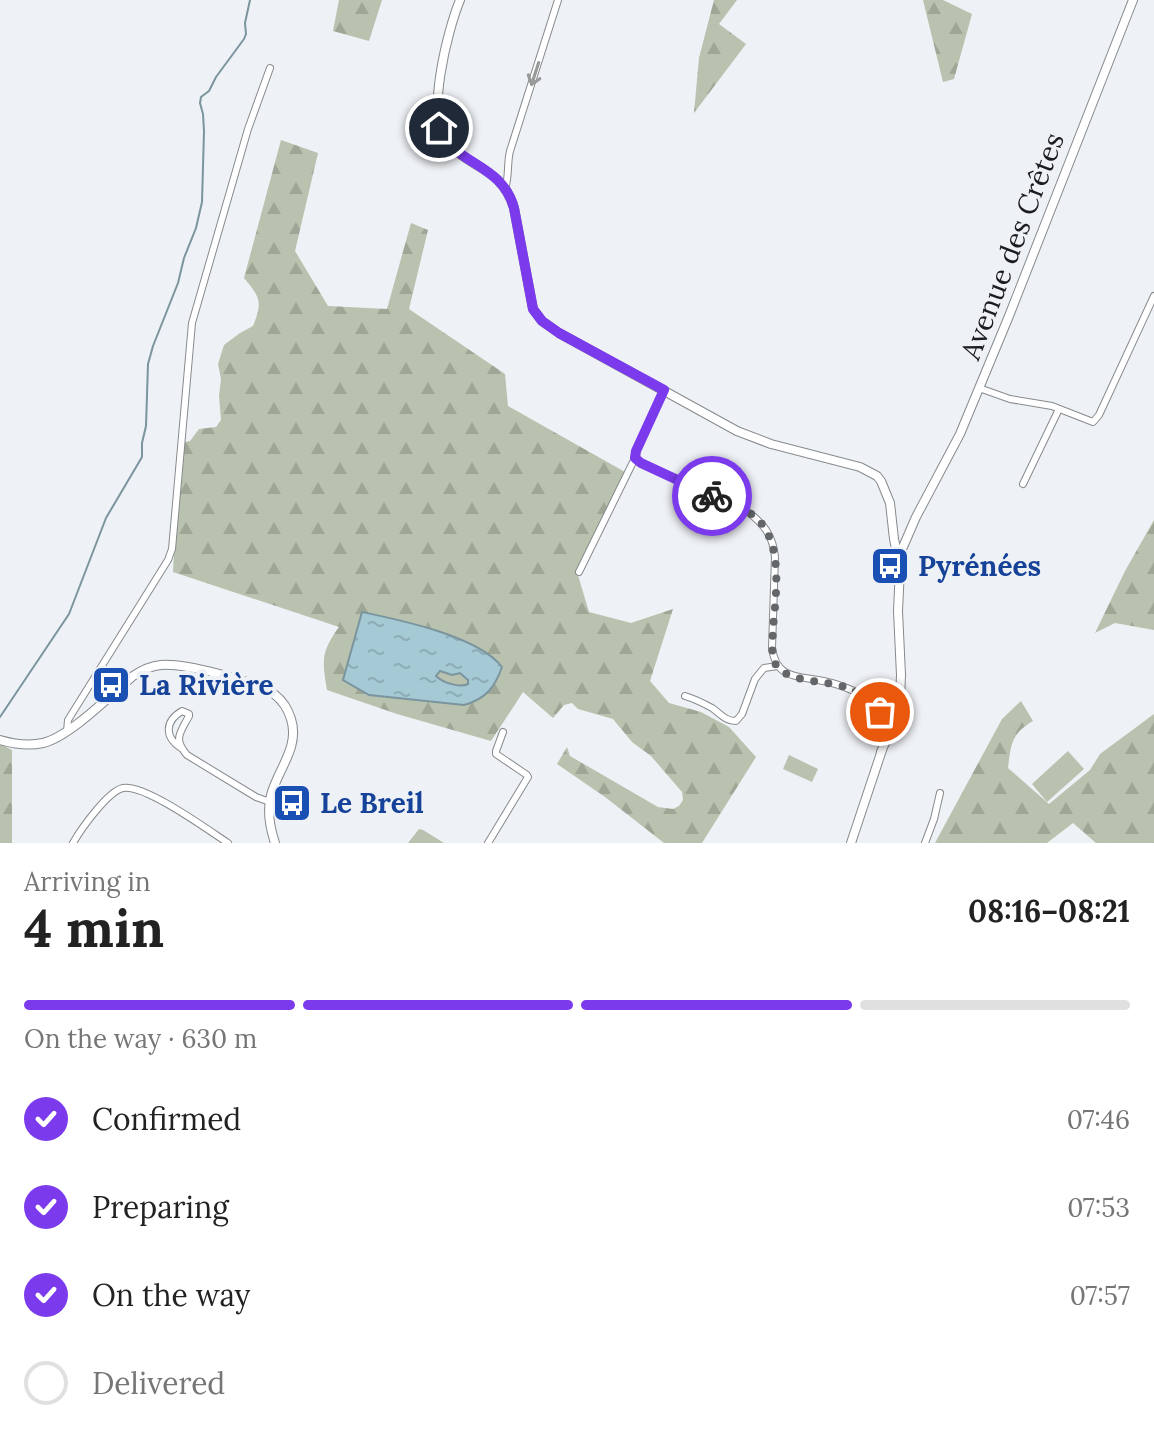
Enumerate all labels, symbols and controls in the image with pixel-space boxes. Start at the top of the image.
one-way arrow [526,62,541,87]
pin [405,94,473,162]
icon: home [417,106,461,150]
street label: Avenue des Crêtes [952,127,1072,365]
courier [672,456,752,536]
icon: bike [690,474,734,518]
bus stop icon: Pyrénées [869,545,911,587]
place label: Pyrénées [918,548,1041,584]
bus stop icon: La Rivière [90,664,132,706]
place label: La Rivière [139,667,274,703]
pin [846,678,914,746]
icon: bag [858,690,902,734]
bus stop icon: Le Breil [271,782,313,824]
place label: Le Breil [320,785,424,821]
text: Arriving in [24,865,151,898]
text: 08:16–08:21 [968,892,1130,930]
text: 4 min [24,895,164,961]
text: On the way · 630 m [24,1022,257,1055]
icon: check [24,1097,68,1141]
text: Confirmed [92,1100,241,1138]
text: 07:46 [1067,1103,1130,1136]
icon: check [24,1185,68,1229]
text: Preparing [92,1188,229,1226]
text: 07:53 [1067,1191,1130,1224]
icon: check [24,1273,68,1317]
text: On the way [92,1276,250,1314]
text: 07:57 [1070,1279,1130,1312]
text: Delivered [92,1364,225,1402]

